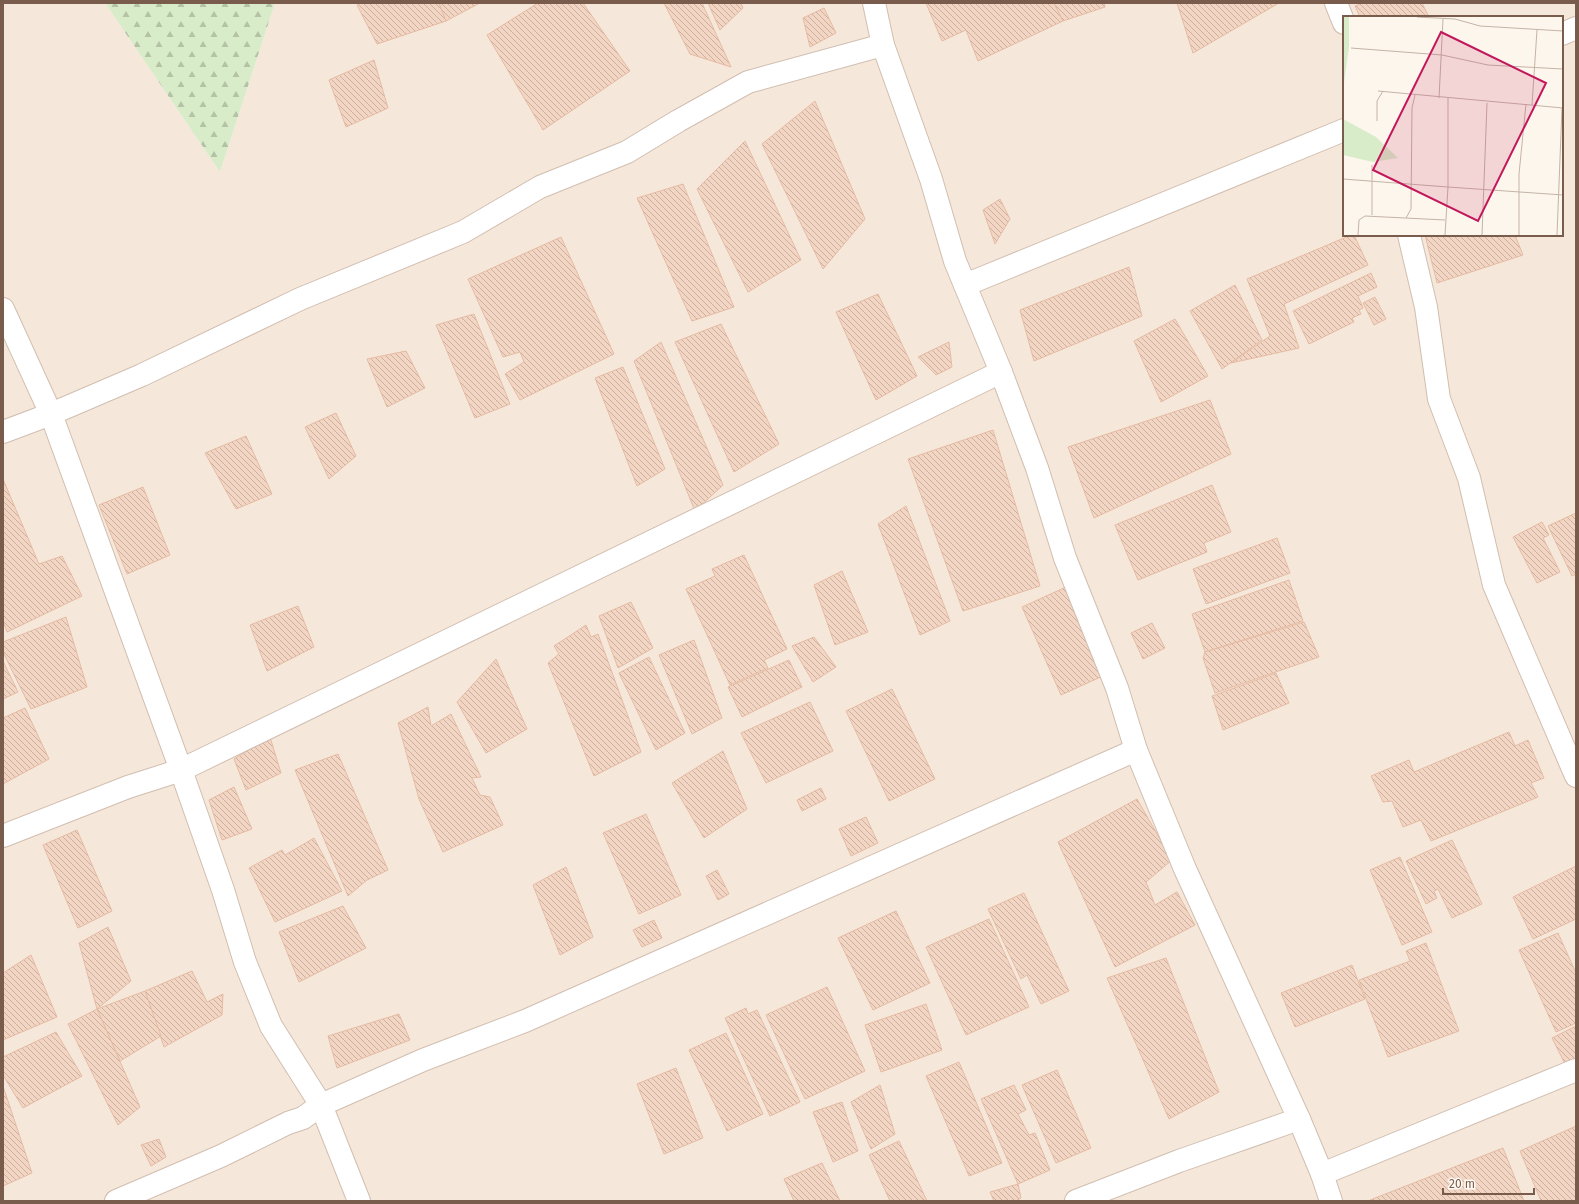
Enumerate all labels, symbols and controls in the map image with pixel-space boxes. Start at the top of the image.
inset map [1343,16,1563,236]
scale bar [1443,1170,1534,1196]
text: 20 m [1449,1177,1475,1191]

